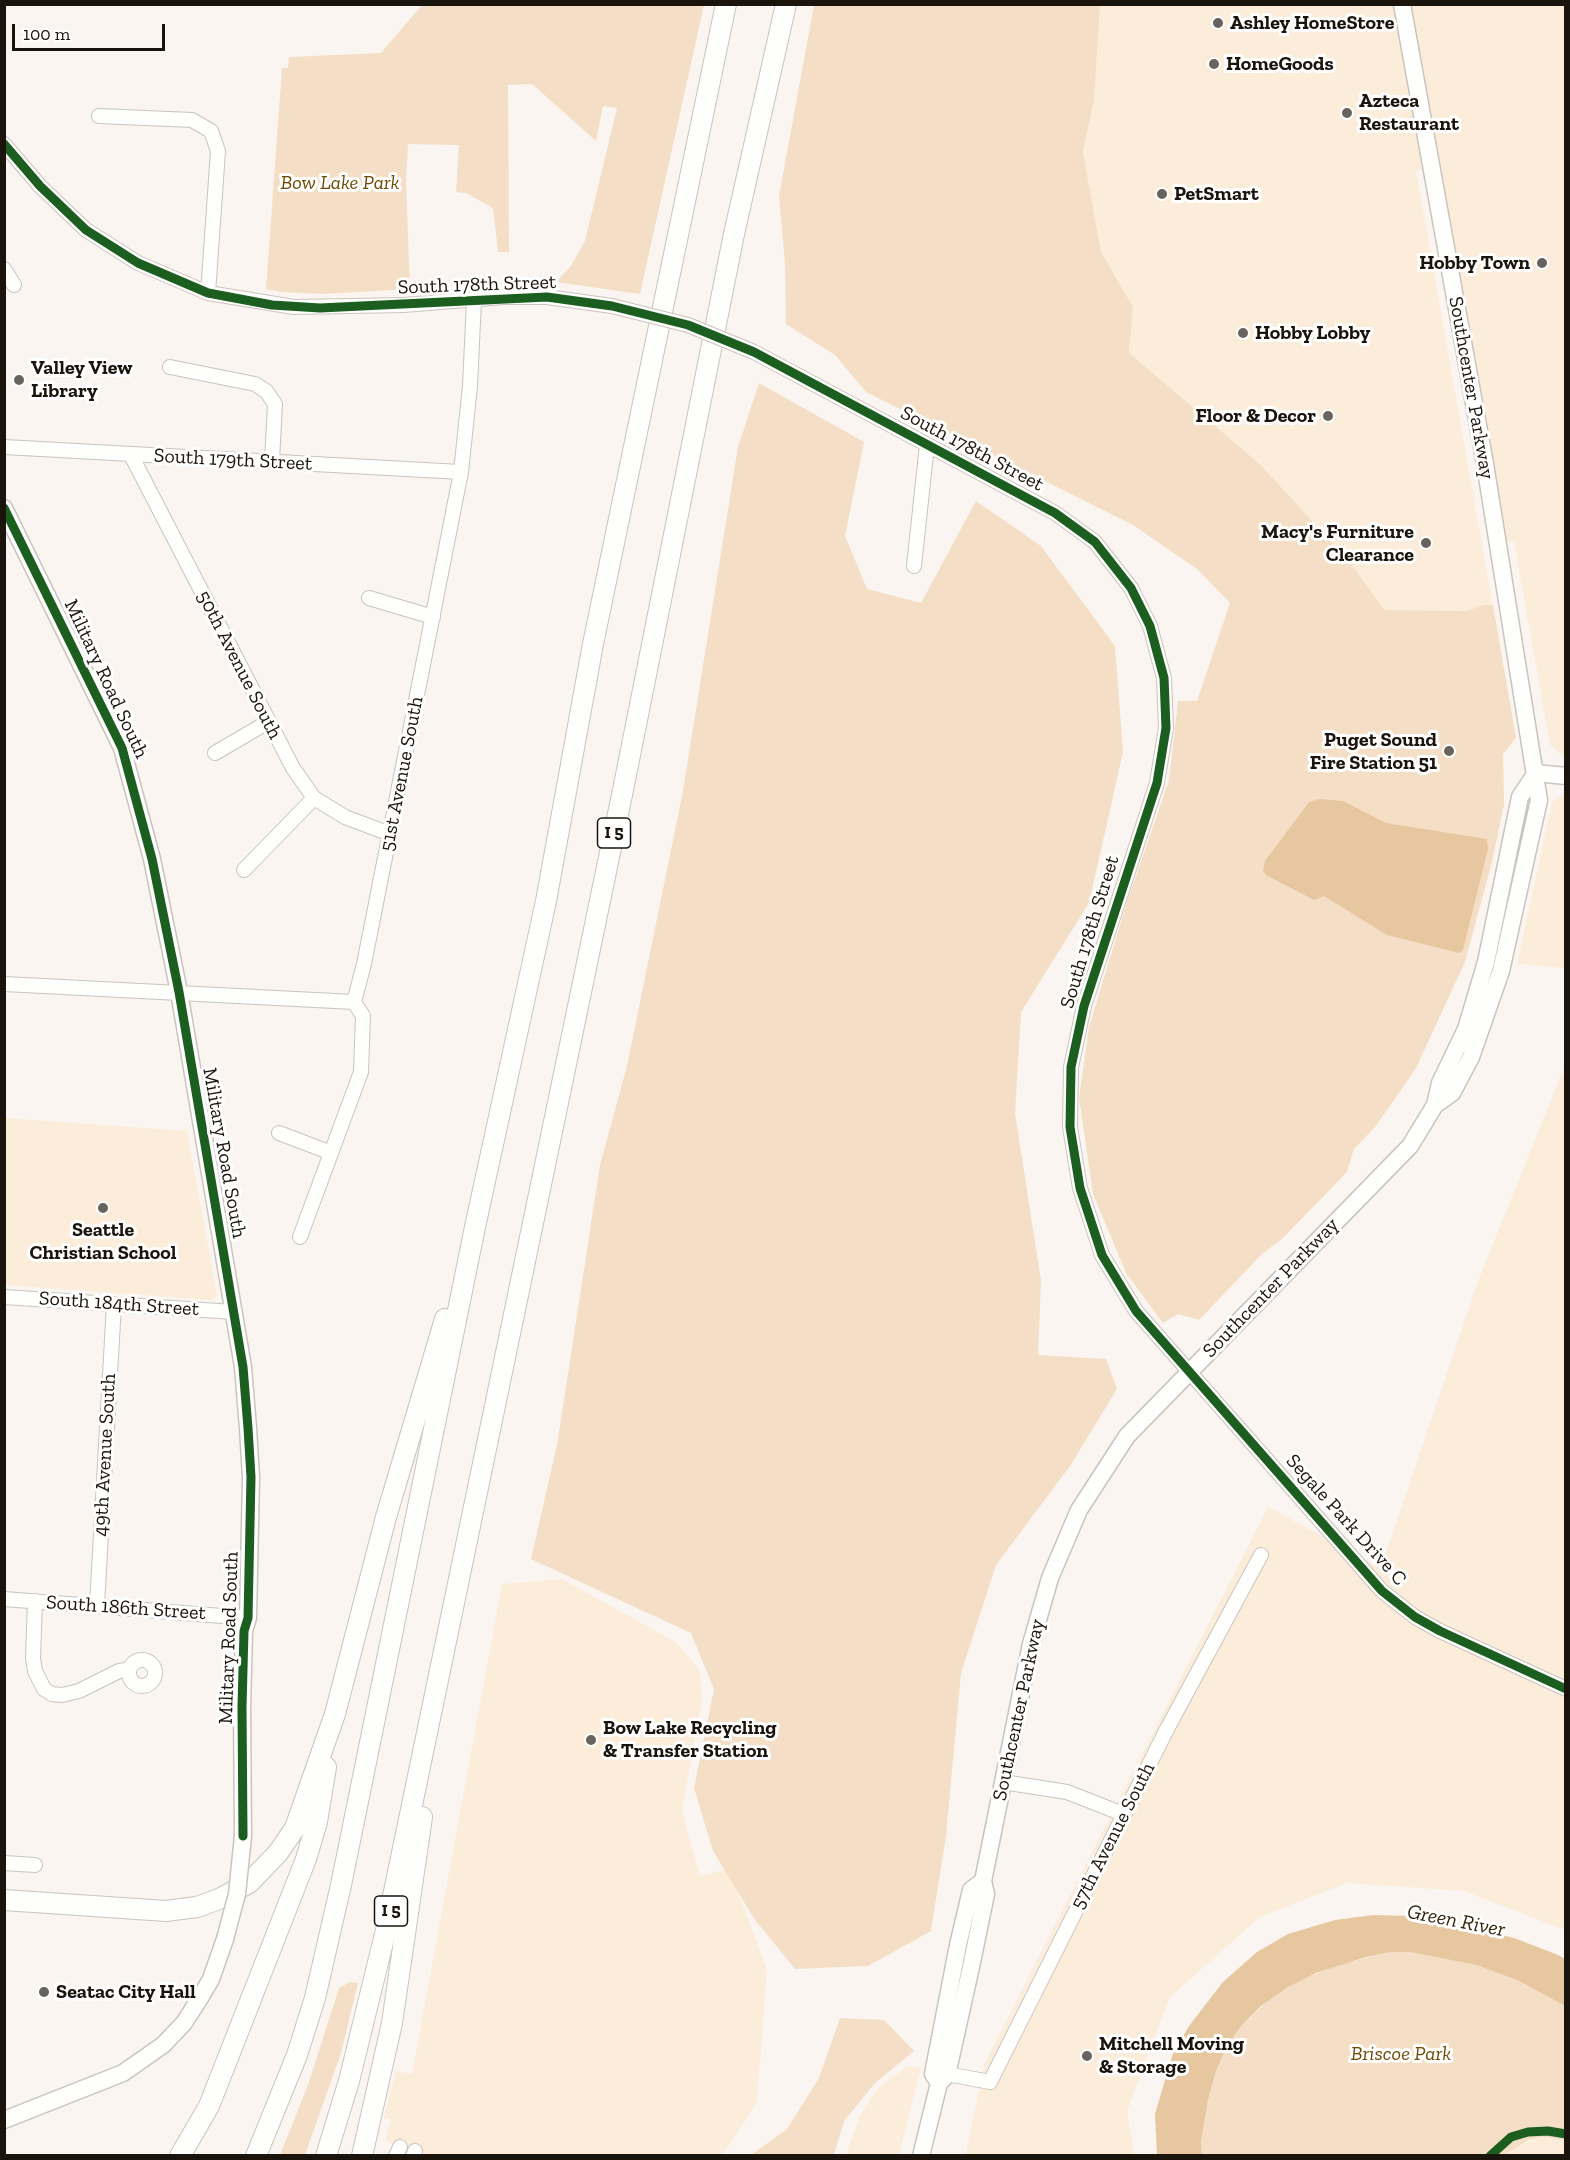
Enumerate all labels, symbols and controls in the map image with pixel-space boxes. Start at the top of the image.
place label: Ashley HomeStore [1230,11,1394,35]
scale bar [15,12,168,50]
marker: Ashley HomeStore [1211,16,1225,30]
text: 100 m [23,23,70,45]
place label: HomeGoods [1226,52,1334,76]
marker: HomeGoods [1207,57,1221,71]
place label: Azteca Restaurant [1359,89,1459,136]
marker: Azteca Restaurant [1340,106,1354,120]
park label: Bow Lake Park [280,171,400,195]
place label: PetSmart [1174,182,1259,206]
marker: PetSmart [1155,187,1169,201]
place label: Hobby Town [1419,251,1530,275]
marker: Hobby Town [1535,256,1549,270]
street label: South 178th Street [397,270,557,300]
street label: Southcenter Parkway [1443,295,1499,481]
place label: Hobby Lobby [1255,321,1370,345]
marker: Hobby Lobby [1236,326,1250,340]
place label: Valley View Library [31,356,132,403]
marker: Valley View Library [12,373,26,387]
street label: South 178th Street [896,401,1048,497]
place label: Floor & Decor [1195,404,1316,428]
marker: Floor & Decor [1321,409,1335,423]
street label: South 179th Street [153,444,313,476]
place label: Macy's Furniture Clearance [1261,520,1414,567]
marker: Macy's Furniture Clearance [1419,536,1433,550]
street label: 50th Avenue South [191,587,287,743]
street label: Military Road South [59,596,153,762]
street label: 51st Avenue South [375,694,429,854]
place label: Puget Sound Fire Station 51 [1310,728,1437,775]
marker: Puget Sound Fire Station 51 [1442,744,1456,758]
road number: I 5 [598,818,630,848]
street label: South 178th Street [1055,853,1125,1011]
street label: Military Road South [197,1066,251,1240]
marker: Seattle Christian School [96,1201,110,1215]
street label: Southcenter Parkway [1198,1213,1344,1363]
place label: Seattle Christian School [30,1218,176,1265]
street label: South 184th Street [38,1286,200,1322]
street label: 49th Avenue South [89,1373,121,1537]
street label: Segale Park Drive C [1281,1449,1411,1591]
street label: Military Road South [214,1551,244,1725]
street label: South 186th Street [45,1590,207,1626]
street label: Southcenter Parkway [988,1617,1050,1803]
place label: Bow Lake Recycling & Transfer Station [603,1716,777,1763]
marker: Bow Lake Recycling & Transfer Station [584,1733,598,1747]
street label: 57th Avenue South [1066,1759,1160,1913]
road number: I 5 [374,1896,408,1926]
water label: Green River [1405,1899,1507,1943]
place label: Seatac City Hall [56,1980,196,2004]
marker: Seatac City Hall [37,1985,51,1999]
place label: Mitchell Moving & Storage [1099,2032,1244,2079]
park label: Briscoe Park [1351,2042,1451,2066]
marker: Mitchell Moving & Storage [1080,2049,1094,2063]

